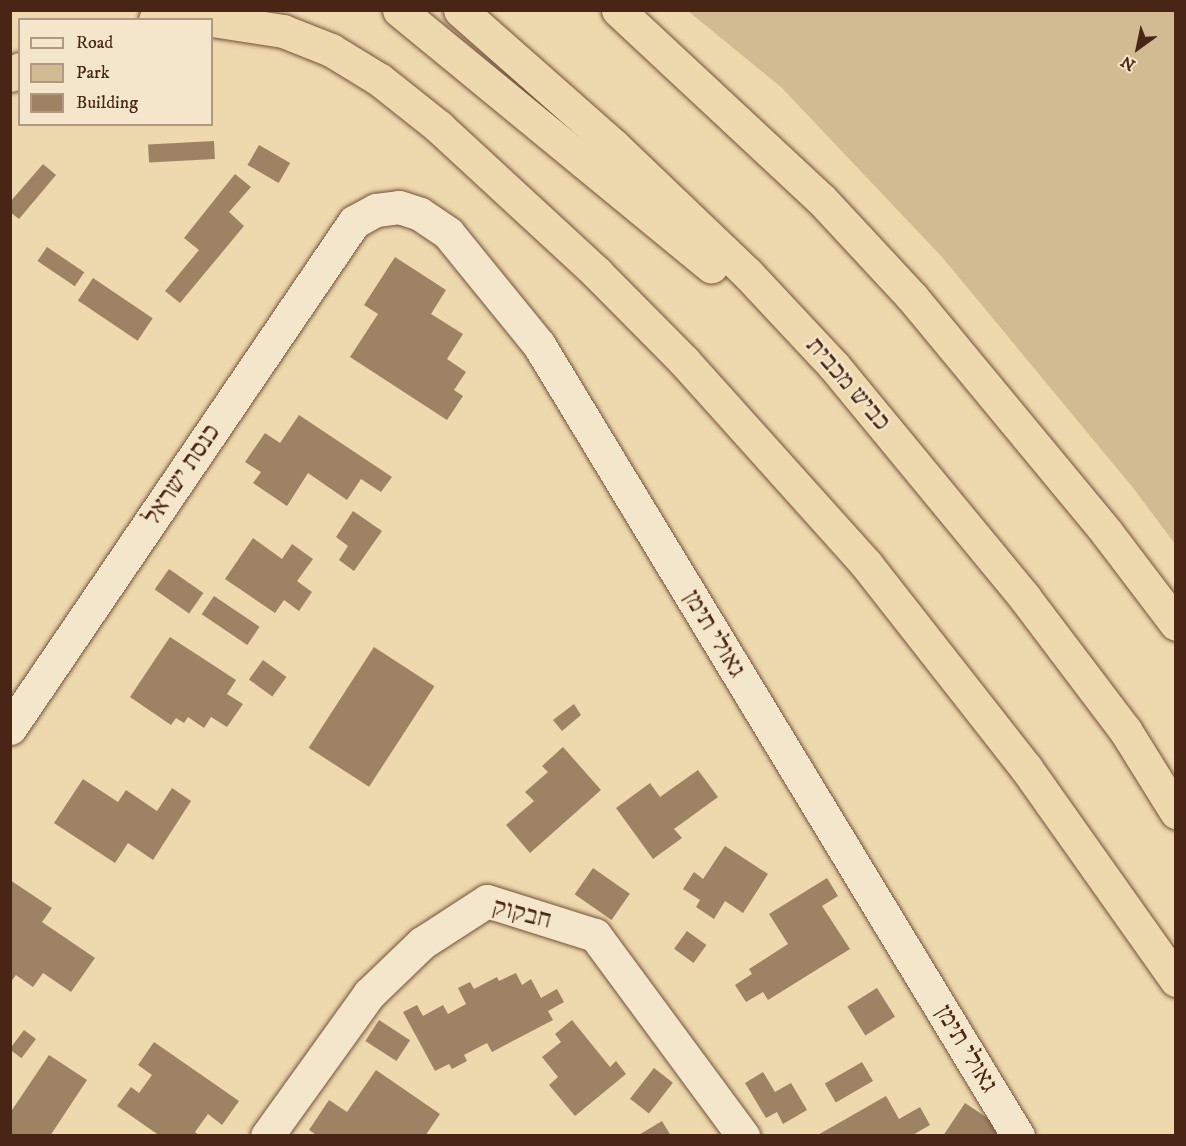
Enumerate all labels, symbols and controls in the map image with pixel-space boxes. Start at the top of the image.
legend [18,18,213,126]
north arrow [1108,18,1168,78]
text: Road [76,32,113,54]
text: N [1117,51,1139,75]
text: Park [76,62,110,84]
text: Building [76,92,138,114]
street label: כביש מכבית [799,331,897,437]
street label: כנסת ישראל [137,418,227,532]
street label: גאולי תימן [676,585,752,683]
street label: חבקוק [489,892,555,936]
street label: גאולי תימן [928,1000,1004,1098]

